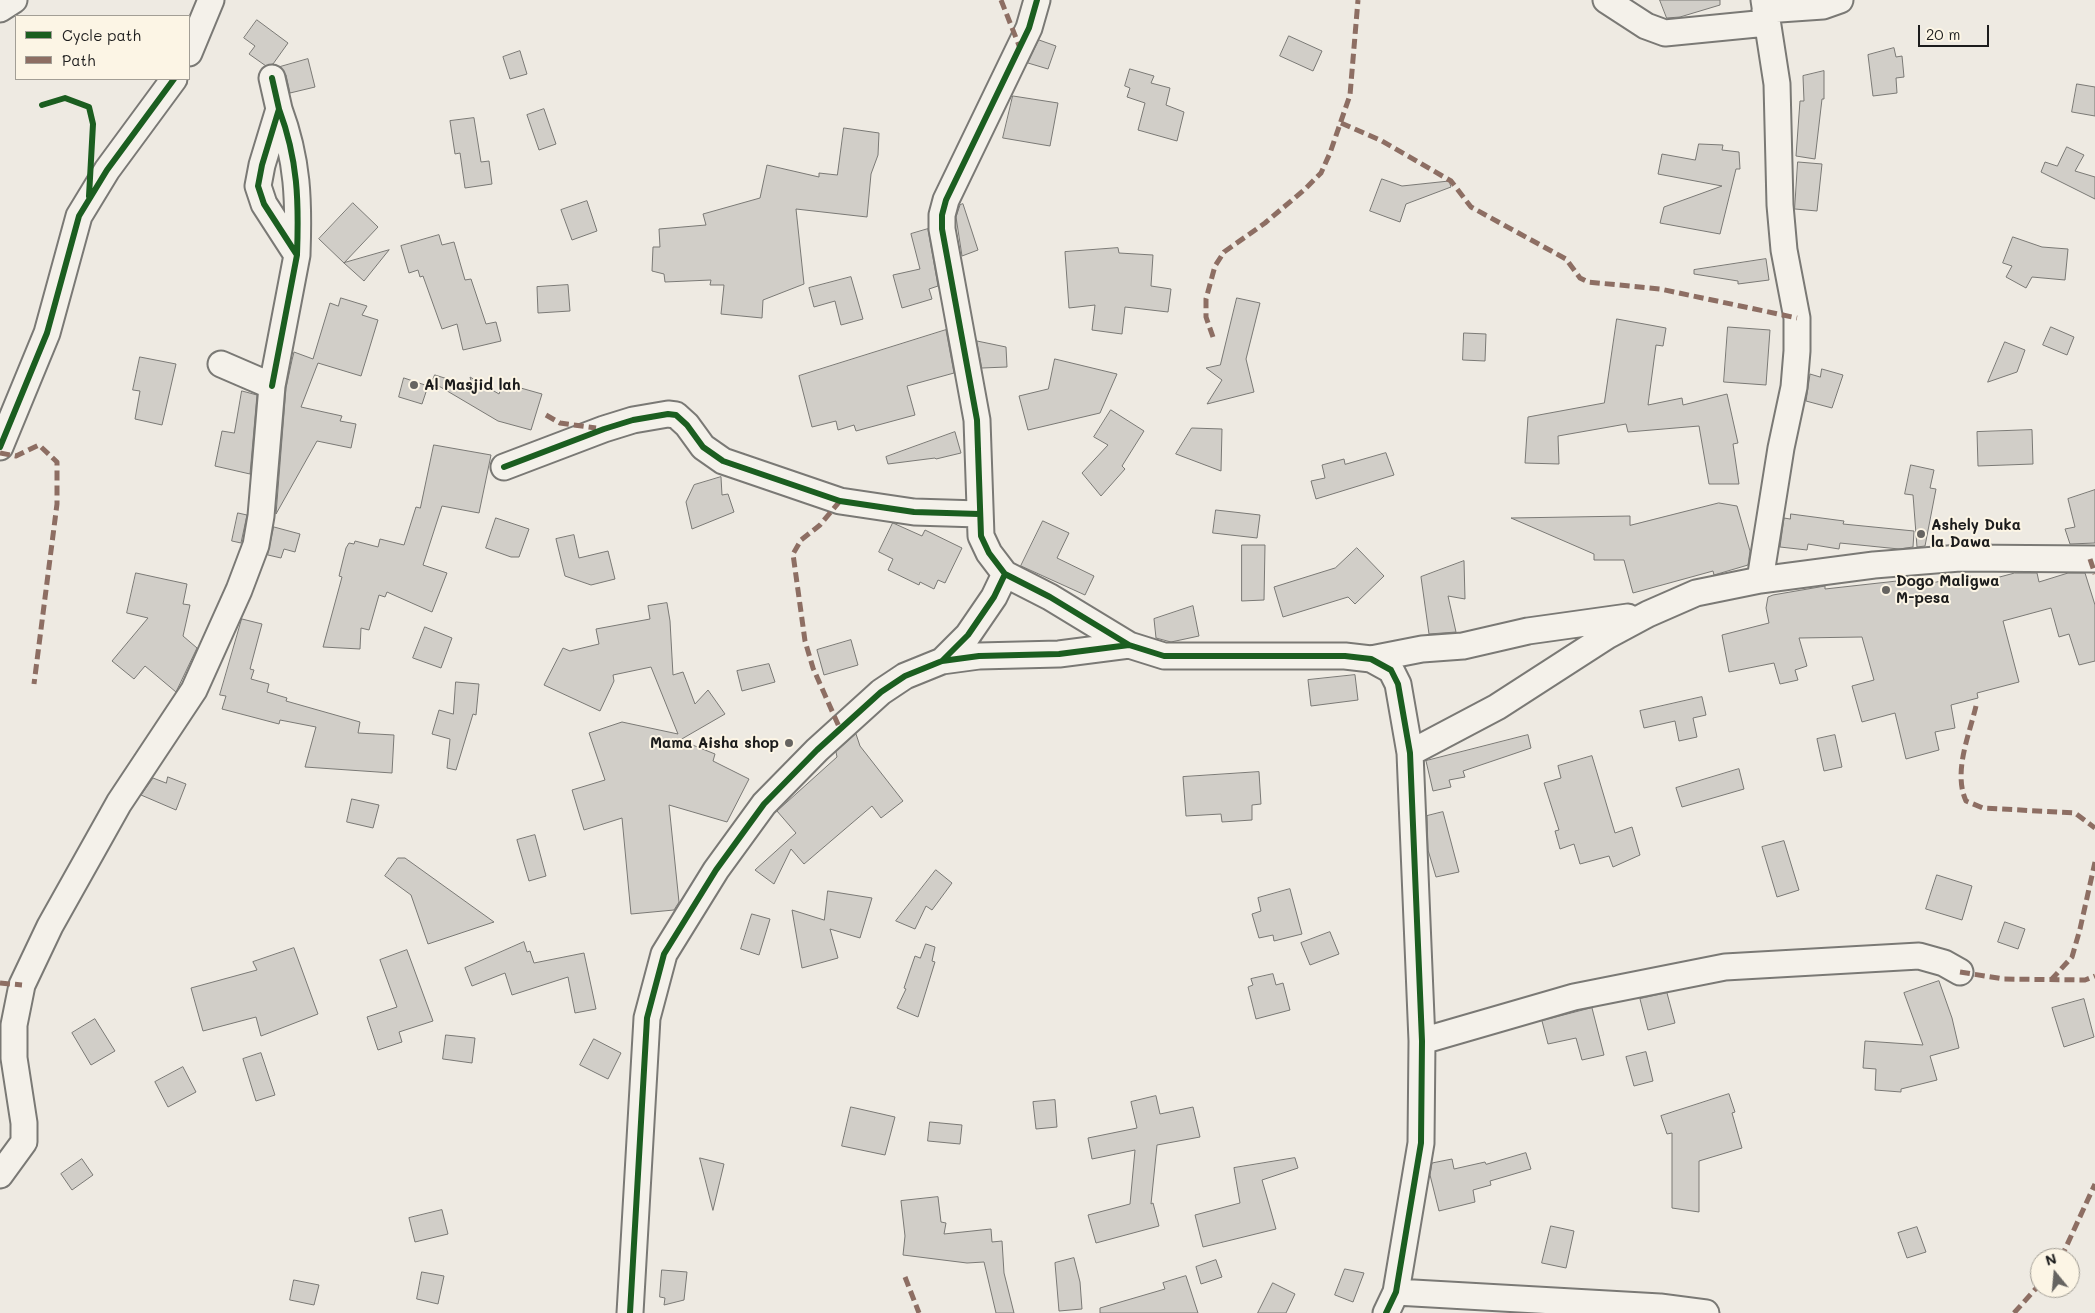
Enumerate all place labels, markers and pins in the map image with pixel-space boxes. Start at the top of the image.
place label: Al Masjid lah [424,376,520,394]
marker: Al Masjid lah [408,379,420,391]
place label: Ashely Duka la Dawa [1931,516,2021,551]
marker: Ashely Duka la Dawa [1915,528,1927,540]
place label: Dogo Maligwa M-pesa [1896,572,1999,607]
marker: Dogo Maligwa M-pesa [1880,584,1892,596]
place label: Mama Aisha shop [650,734,779,752]
marker: Mama Aisha shop [783,737,795,749]

